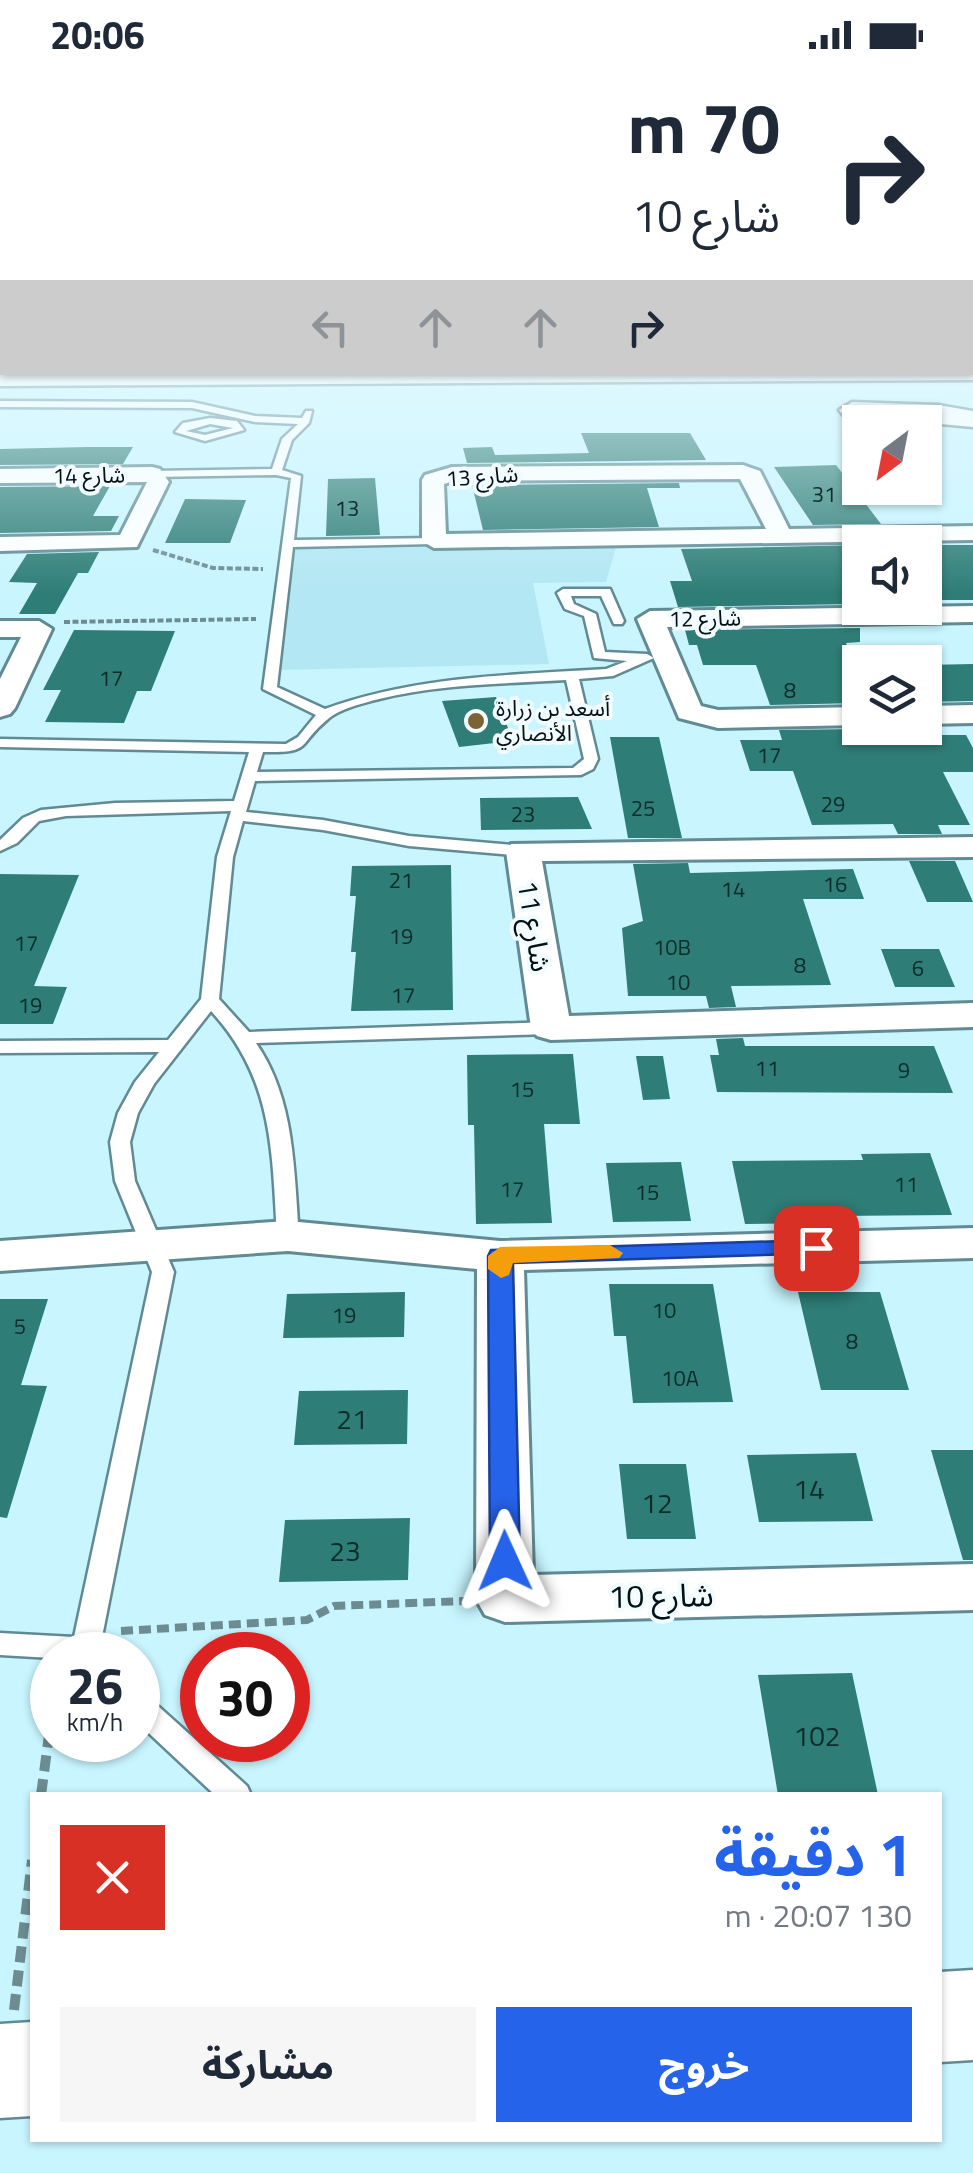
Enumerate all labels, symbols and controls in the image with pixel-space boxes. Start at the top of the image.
text: 20:06 [50,6,145,64]
text: 70 m [627,74,780,180]
icon: right [815,110,945,240]
text: شارع 10 [632,181,780,249]
icon: left [303,300,358,355]
icon: ahead [408,300,463,355]
icon: ahead [513,300,568,355]
icon: right [618,300,673,355]
north arrow [842,405,942,505]
map controls [842,405,942,745]
street label: شارع 14 [53,457,125,493]
street label: شارع 13 [445,457,519,495]
house number: 31 [812,477,836,511]
house number: 13 [335,491,359,525]
button: sound [842,525,942,625]
street label: شارع 12 [669,600,741,636]
button: layers [842,645,942,745]
house number: 17 [99,661,123,695]
house number: 8 [784,673,796,707]
place label: أسعد بن زرارة الأنصاري [496,691,610,750]
marker: أسعد بن زرارة الأنصاري [465,710,487,732]
house number: 17 [757,738,781,772]
house number: 29 [821,787,845,821]
house number: 25 [631,791,655,825]
house number: 23 [511,797,535,831]
house number: 21 [389,863,413,897]
house number: 16 [823,867,847,901]
house number: 14 [721,872,745,906]
street label: شارع 11 [507,877,563,975]
house number: 19 [389,919,413,953]
house number: 17 [14,926,38,960]
house number: 10B [653,930,691,964]
house number: 8 [794,948,806,982]
house number: 6 [912,951,924,985]
house number: 10 [666,965,690,999]
house number: 17 [391,978,415,1012]
house number: 19 [18,988,42,1022]
house number: 11 [755,1051,779,1085]
house number: 9 [898,1053,910,1087]
house number: 15 [510,1072,534,1106]
house number: 11 [894,1167,918,1201]
house number: 17 [500,1172,524,1206]
house number: 15 [635,1175,659,1209]
pin [774,1206,859,1291]
icon: arrive [789,1221,844,1276]
house number: 10 [652,1293,676,1327]
house number: 19 [332,1298,356,1332]
house number: 5 [14,1309,26,1343]
house number: 8 [846,1324,858,1358]
house number: 10A [661,1361,699,1395]
house number: 21 [336,1397,368,1440]
house number: 14 [793,1467,825,1510]
house number: 12 [641,1481,673,1524]
position arrow [453,1509,557,1613]
house number: 23 [329,1529,361,1572]
street label: شارع 10 [608,1570,714,1621]
speed limit sign: 30 [180,1632,310,1762]
text: 26 [67,1647,123,1723]
text: km/h [67,1703,123,1741]
house number: 102 [793,1714,841,1757]
text: 1 دقيقة [714,1808,912,1899]
button: close [60,1825,165,1930]
text: 130 m · 20:07 [725,1891,912,1939]
button: مشاركة [60,2007,476,2122]
button: خروج [496,2007,912,2122]

